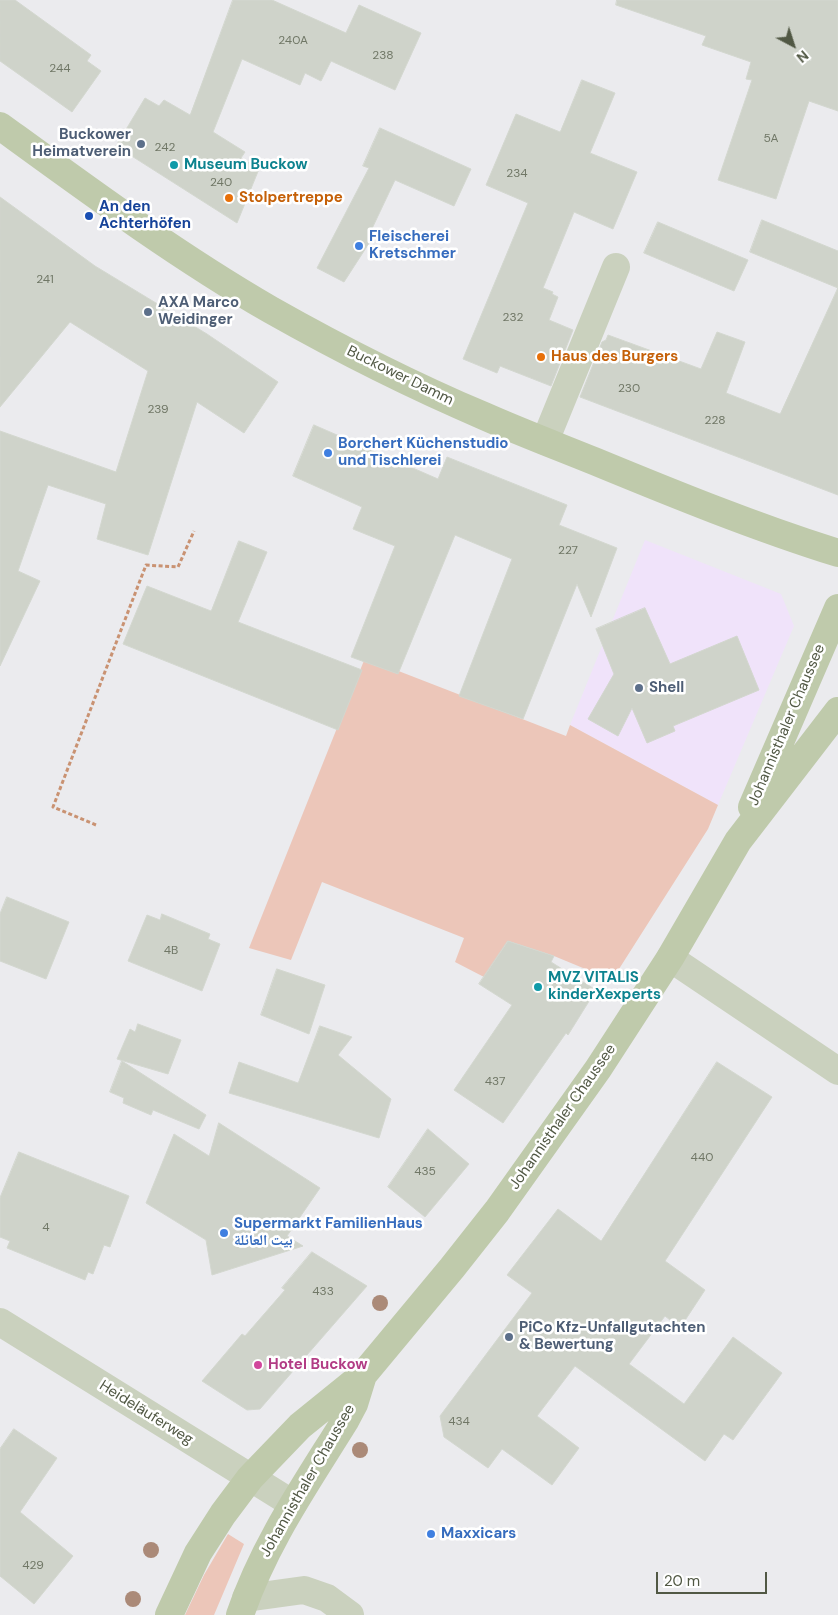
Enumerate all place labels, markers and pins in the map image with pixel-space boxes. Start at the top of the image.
place label: Buckower Heimatverein [32,126,131,161]
marker: Buckower Heimatverein [135,138,147,150]
place label: Museum Buckow [184,156,308,174]
marker: Museum Buckow [168,159,180,171]
place label: Stolpertreppe [239,189,343,207]
marker: Stolpertreppe [223,192,235,204]
place label: An den Achterhöfen [99,198,191,233]
marker: An den Achterhöfen [83,210,95,222]
place label: Fleischerei Kretschmer [369,228,456,263]
marker: Fleischerei Kretschmer [353,240,365,252]
place label: AXA Marco Weidinger [158,294,239,329]
marker: AXA Marco Weidinger [142,306,154,318]
place label: Haus des Burgers [551,348,678,366]
marker: Haus des Burgers [535,351,547,363]
place label: Borchert Küchenstudio und Tischlerei [338,435,508,470]
marker: Borchert Küchenstudio und Tischlerei [322,447,334,459]
place label: Shell [649,679,684,697]
marker: Shell [633,682,645,694]
place label: MVZ VITALIS kinderXexperts [548,969,661,1004]
marker: MVZ VITALIS kinderXexperts [532,981,544,993]
place label: Supermarkt FamilienHaus بيت العائلة [234,1215,423,1250]
marker: Supermarkt FamilienHaus بيت العائلة [218,1227,230,1239]
place label: PiCo Kfz-Unfallgutachten & Bewertung [519,1319,705,1354]
marker: PiCo Kfz-Unfallgutachten & Bewertung [503,1331,515,1343]
place label: Hotel Buckow [268,1356,368,1374]
marker: Hotel Buckow [252,1359,264,1371]
place label: Maxxicars [441,1525,516,1543]
marker: Maxxicars [425,1528,437,1540]

